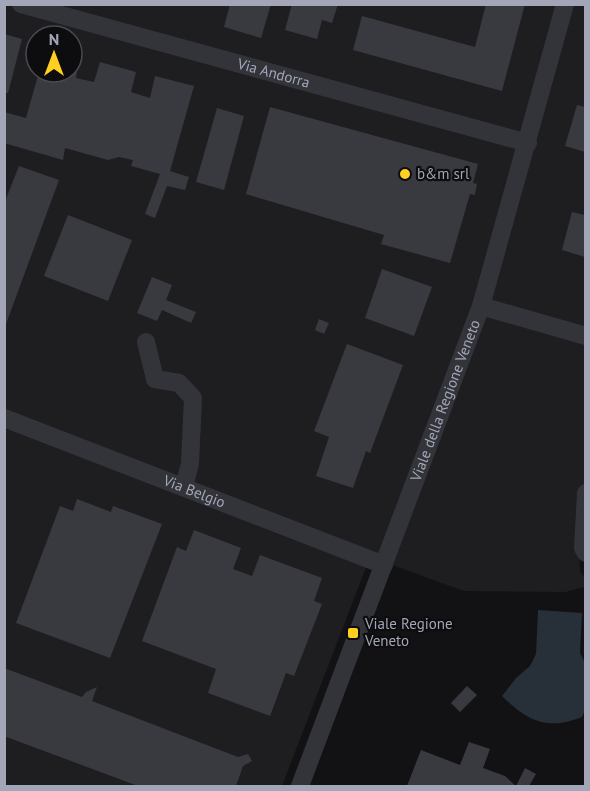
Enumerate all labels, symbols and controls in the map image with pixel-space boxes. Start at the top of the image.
north arrow [24,24,84,84]
text: N [49,29,59,49]
street label: Via Andorra [234,54,312,92]
place label: b&m srl [417,164,470,183]
marker: b&m srl [398,167,412,181]
street label: Viale della Regione Veneto [405,317,484,485]
street label: Via Belgio [160,470,228,512]
place label: Viale Regione Veneto [364,614,453,650]
marker: Viale Regione Veneto [346,626,360,640]

